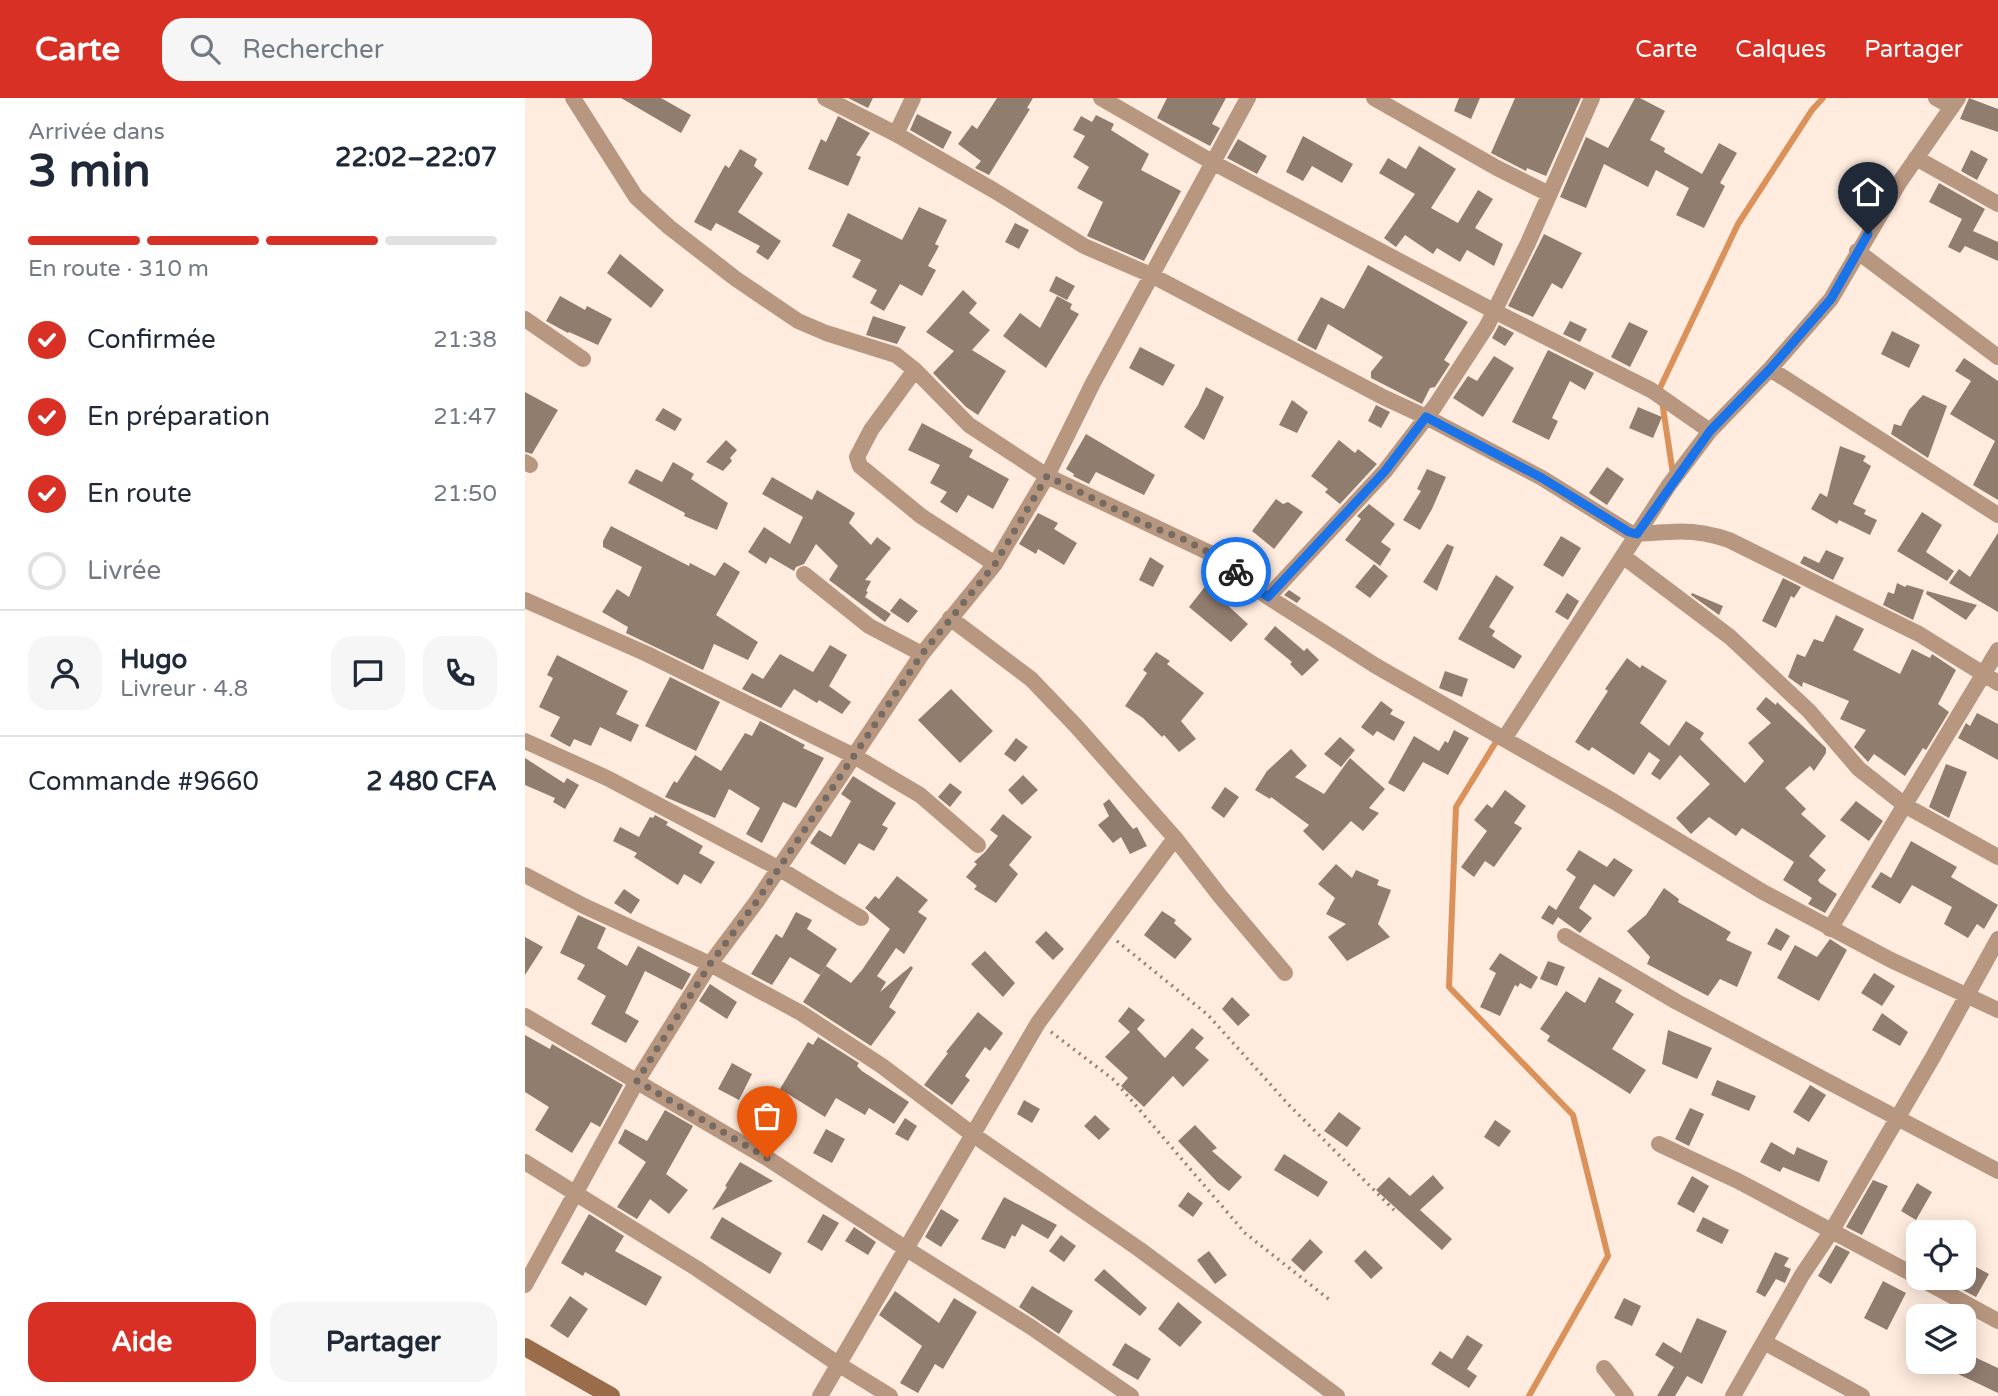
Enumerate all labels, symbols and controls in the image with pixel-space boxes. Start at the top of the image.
search box [162,18,652,81]
text: Carte [35,30,120,69]
icon: search [186,30,224,68]
text: Rechercher [242,34,384,65]
text: Carte [1635,35,1697,64]
text: Calques [1735,35,1826,64]
text: Partager [1864,35,1963,64]
text: Arrivée dans [28,118,165,146]
text: 22:02–22:07 [335,142,497,173]
text: 3 min [28,144,151,199]
pin [1838,162,1898,234]
icon: home [1849,173,1887,211]
text: En route · 310 m [28,255,209,283]
icon: check [28,321,66,359]
text: Confirmée [87,324,216,355]
text: 21:38 [433,326,497,354]
icon: check [28,398,66,436]
text: En préparation [87,401,270,432]
text: 21:47 [433,403,497,431]
icon: check [28,475,66,513]
text: En route [87,478,192,509]
text: 21:50 [433,480,497,508]
courier [1201,537,1271,607]
icon: bike [1217,553,1255,591]
text: Livrée [87,555,161,586]
button: person [28,636,102,710]
button: chat [331,636,405,710]
button: phone [423,636,497,710]
text: Hugo [120,644,187,675]
text: Livreur · 4.8 [120,675,248,703]
text: Commande #9660 [28,766,259,797]
text: 2 480 CFA [366,766,497,797]
pin [737,1086,797,1158]
icon: bag [748,1097,786,1135]
map controls [1906,1220,1976,1374]
button: locate [1906,1220,1976,1290]
button: Aide [28,1302,256,1382]
button: Partager [270,1302,497,1382]
button: layers [1906,1304,1976,1374]

